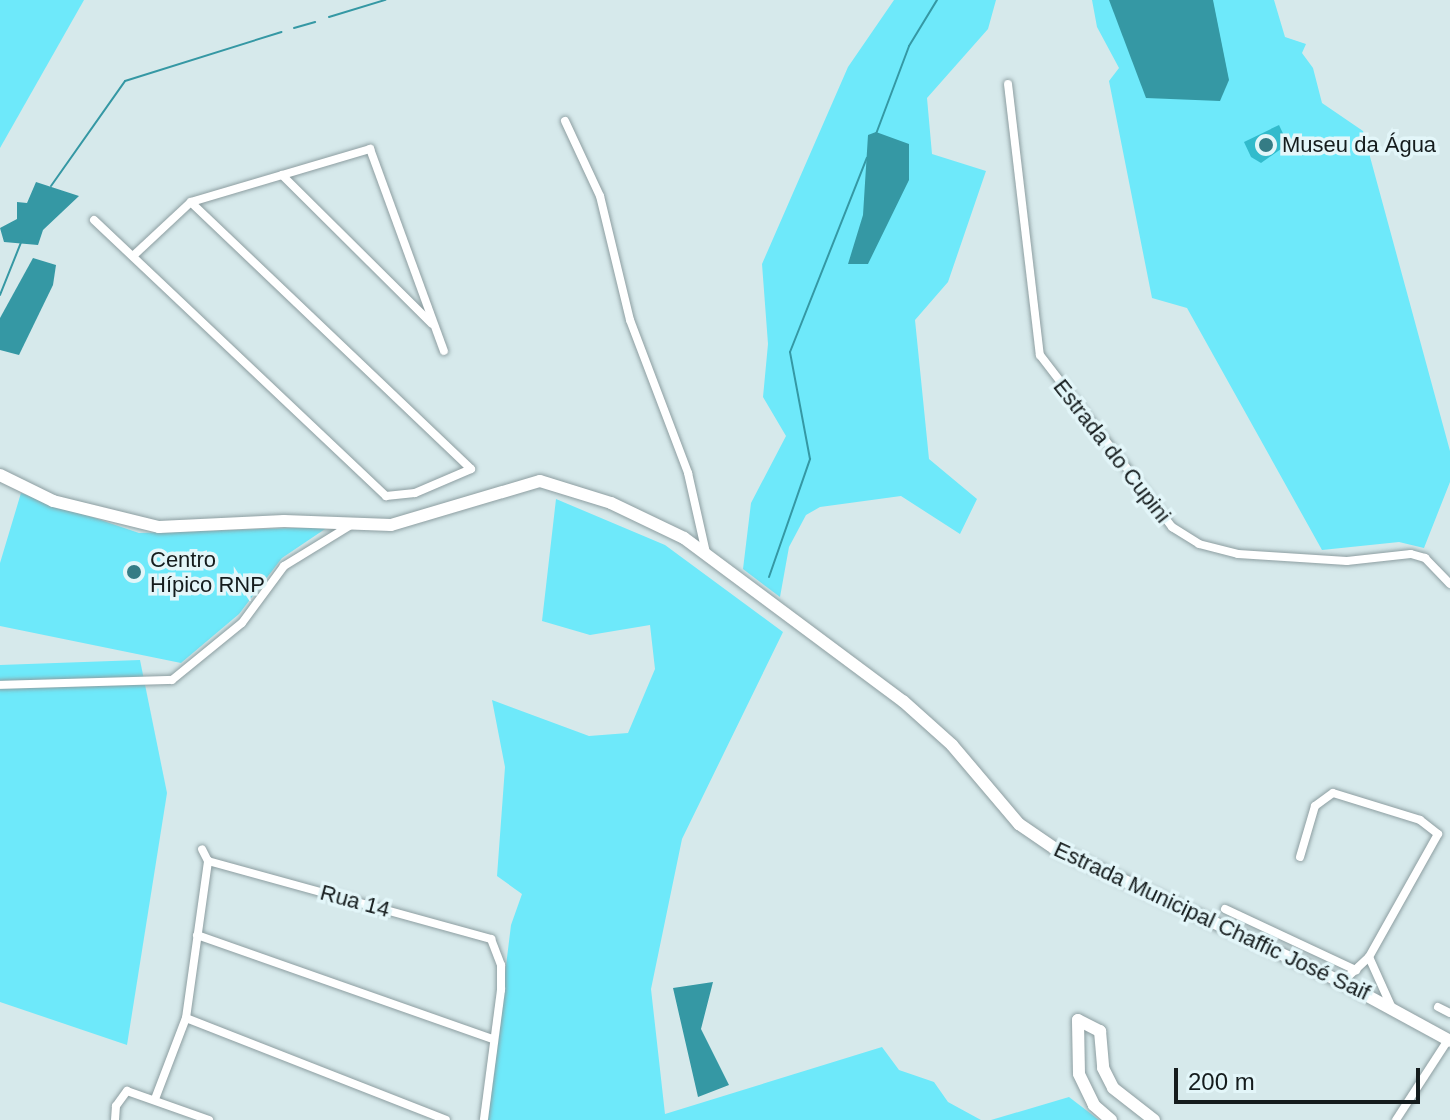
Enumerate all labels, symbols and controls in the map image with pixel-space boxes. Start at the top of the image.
place label: Museu da Água [1282,132,1436,158]
marker: Museu da Água [1257,136,1275,154]
street label: Estrada do Cupini [1048,374,1176,528]
place label: Centro Hípico RNP [150,546,265,598]
marker: Centro Hípico RNP [125,563,143,581]
street label: Estrada Municipal Chaffic José Saif [1050,836,1374,1006]
street label: Rua 14 [317,879,393,923]
scale bar [1178,1052,1424,1102]
text: 200 m [1188,1068,1255,1095]

